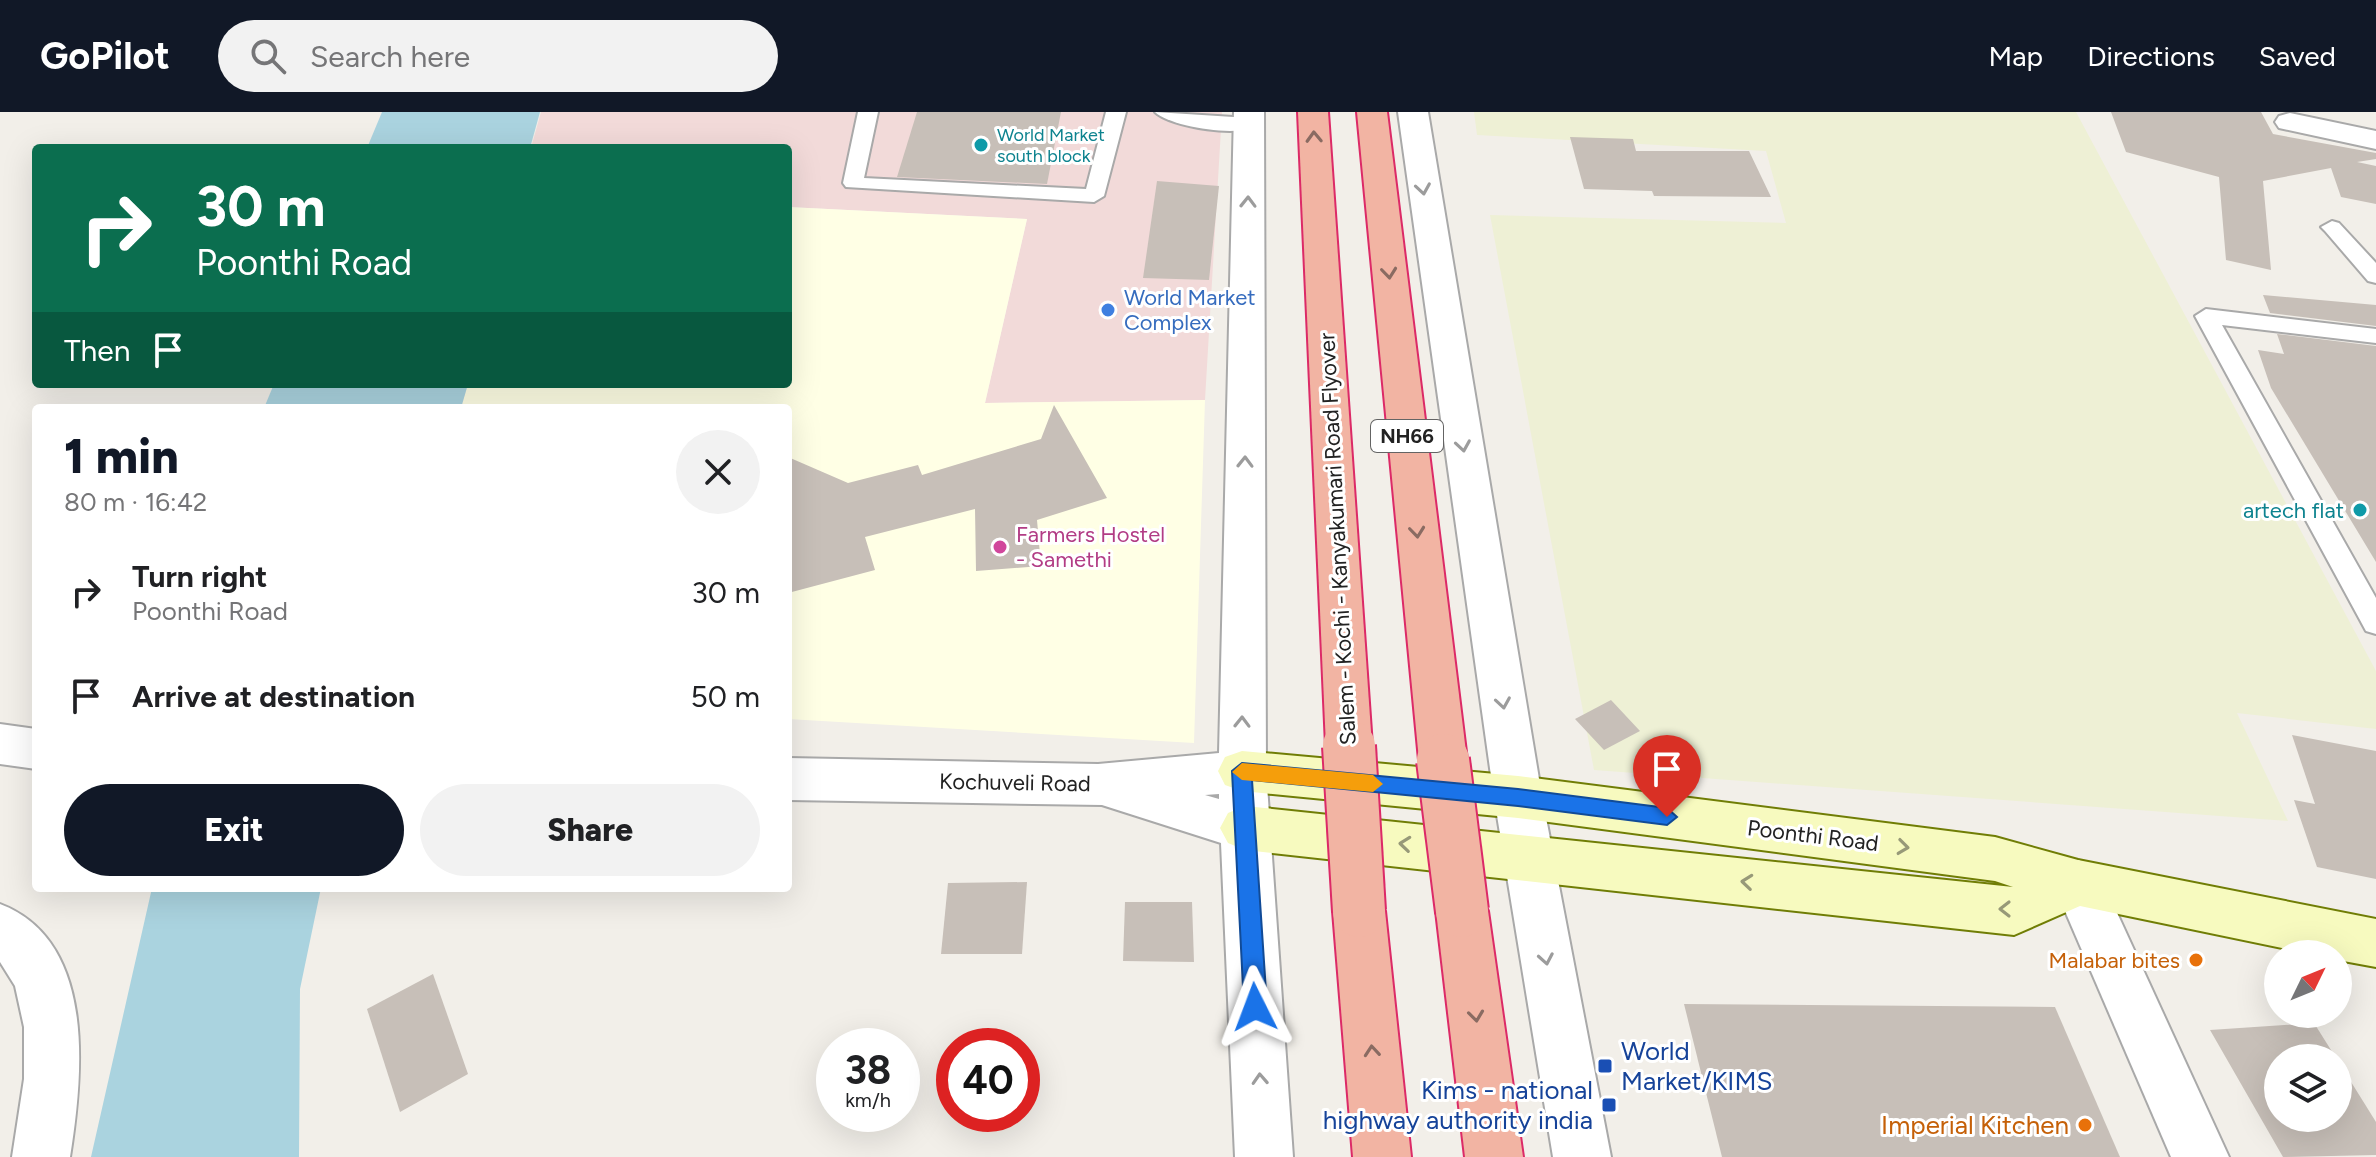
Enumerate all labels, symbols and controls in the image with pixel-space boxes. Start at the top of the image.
search box [218,20,778,92]
text: GoPilot [40,33,170,79]
icon: search [246,34,290,78]
text: Search here [310,38,470,75]
text: Map [1989,39,2043,73]
text: Directions [2087,39,2215,73]
text: Saved [2259,39,2336,73]
place label: World Market south block [997,124,1105,167]
one-way arrow [1306,130,1323,143]
marker: World Market south block [972,136,990,154]
text: 30 m [196,173,326,240]
icon: right [64,176,168,280]
one-way arrow [1414,182,1431,196]
one-way arrow [1239,195,1257,208]
text: Poonthi Road [196,241,412,284]
one-way arrow [1380,267,1397,280]
place label: World Market Complex [1124,284,1256,336]
marker: World Market Complex [1099,301,1117,319]
icon: arrive [146,328,190,372]
text: Then [64,332,130,369]
street label: Salem - Kochi - Kanyakumari Road Flyover [1313,332,1362,746]
road number: NH66 [1371,420,1443,452]
text: 1 min [64,427,179,485]
button: close [676,430,760,514]
one-way arrow [1454,439,1471,453]
one-way arrow [1236,455,1254,468]
text: 80 m · 16:42 [64,486,207,518]
place label: artech flat [2243,497,2344,524]
marker: artech flat [2351,501,2369,519]
place label: Farmers Hostel - Samethi [1016,521,1165,573]
one-way arrow [1409,525,1426,538]
marker: Farmers Hostel - Samethi [991,538,1009,556]
text: Turn right [132,558,267,595]
icon: right [64,570,108,614]
text: 30 m [692,574,760,611]
text: Poonthi Road [132,595,288,627]
icon: arrive [64,674,108,718]
text: Arrive at destination [132,678,415,715]
text: 50 m [691,678,760,715]
one-way arrow [1494,696,1511,710]
one-way arrow [1234,715,1251,728]
pin [1633,735,1701,817]
icon: arrive [1645,747,1689,791]
street label: Kochuveli Road [939,768,1091,797]
button: Exit [64,784,404,876]
button: Share [420,784,760,876]
street label: Poonthi Road [1746,814,1880,857]
one-way arrow [1398,836,1411,853]
one-way arrow [1897,838,1910,855]
one-way arrow [1740,873,1753,890]
one-way arrow [1999,900,2011,918]
north arrow [2264,940,2352,1028]
map controls [2264,940,2352,1132]
place label: Malabar bites [2049,947,2180,974]
marker: Malabar bites [2187,951,2205,969]
one-way arrow [1537,953,1554,966]
position arrow [1213,965,1297,1049]
one-way arrow [1467,1010,1484,1023]
speed limit sign: 40 [936,1028,1040,1132]
place label: World Market/KIMS [1621,1035,1772,1097]
button: layers [2264,1044,2352,1132]
one-way arrow [1364,1045,1381,1058]
text: 38 [845,1046,891,1094]
marker: World Market/KIMS [1596,1057,1614,1075]
one-way arrow [1251,1072,1268,1085]
place label: Kims - national highway authority india [1323,1074,1593,1136]
text: km/h [845,1088,891,1112]
marker: Kims - national highway authority india [1600,1096,1618,1114]
place label: Imperial Kitchen [1881,1109,2069,1141]
marker: Imperial Kitchen [2076,1116,2094,1134]

